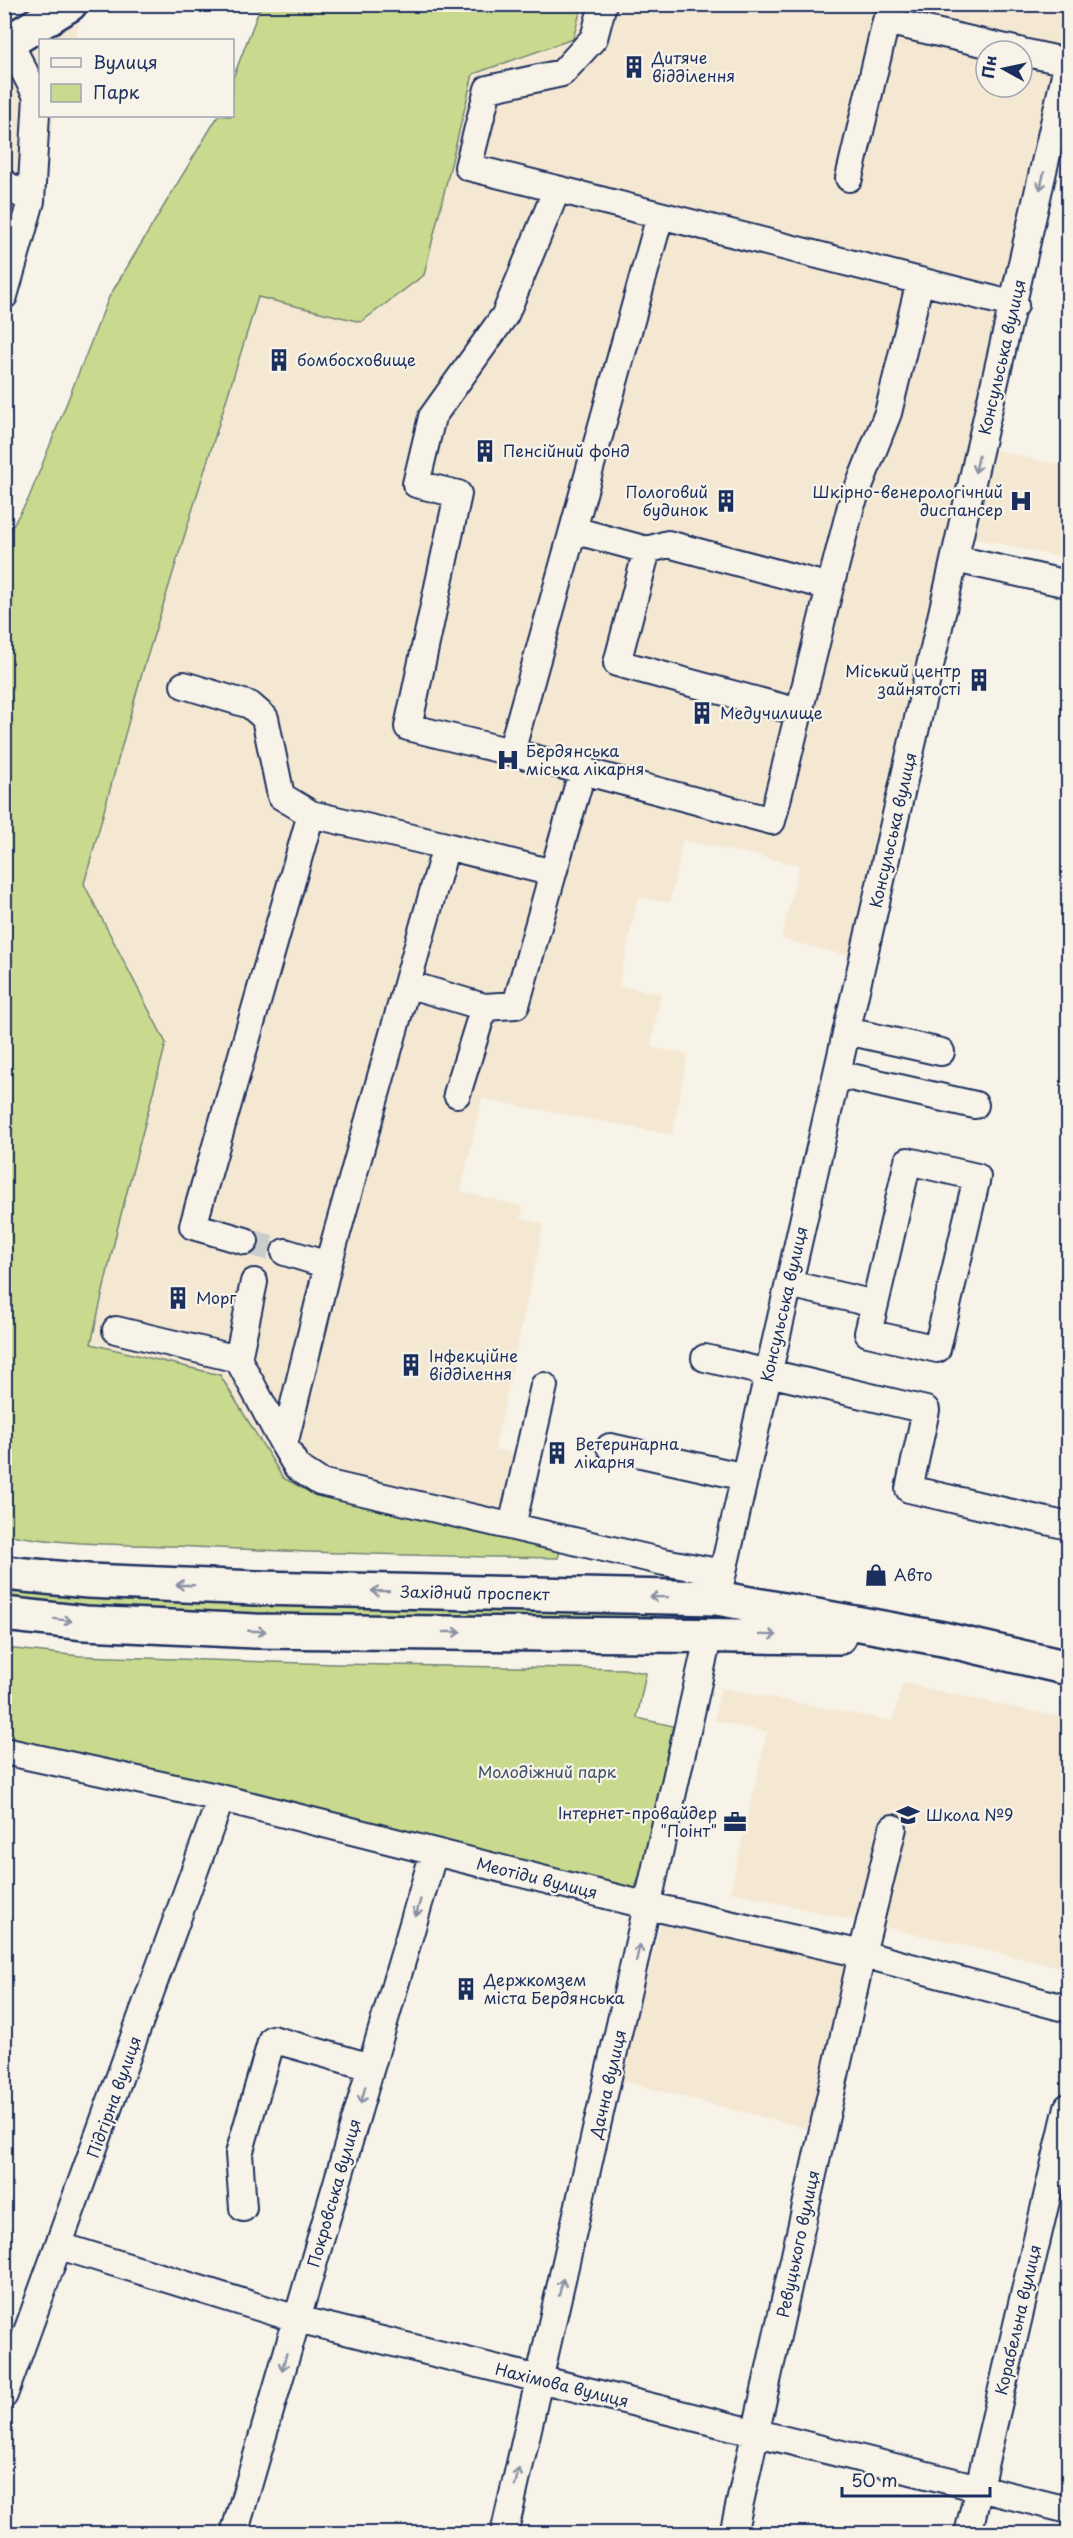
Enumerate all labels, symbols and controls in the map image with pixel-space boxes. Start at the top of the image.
legend [39,39,234,117]
north arrow [974,39,1034,99]
place label: Дитяче відділення [651,45,735,87]
text: Вулиця [93,48,158,75]
building icon: Дитяче відділення [621,54,647,80]
text: Пн [975,54,1002,80]
text: Парк [93,78,140,105]
one-way arrow [1036,171,1047,190]
street label: Консульська вулиця [971,277,1031,437]
building icon: бомбосховище [266,347,292,373]
place label: бомбосховище [297,347,416,371]
building icon: Пенсійний фонд [472,438,498,464]
place label: Пенсійний фонд [503,438,630,462]
one-way arrow [971,454,983,473]
place label: Пологовий будинок [625,479,708,521]
place label: Шкірно-венерологічний диспансер [813,479,1003,521]
building icon: Пологовий будинок [713,488,739,514]
hospital icon: Шкірно-венерологічний диспансер [1008,488,1034,514]
place label: Міський центр зайнятості [845,658,961,700]
building icon: Міський центр зайнятості [966,667,992,693]
building icon: Медучилище [689,700,715,726]
place label: Медучилище [720,700,823,724]
place label: Бердянська міська лікарня [526,738,644,780]
hospital icon: Бердянська міська лікарня [495,747,521,773]
street label: Консульська вулиця [862,750,922,910]
street label: Консульська вулиця [753,1224,813,1384]
building icon: Морг [165,1285,191,1311]
place label: Морг [196,1285,237,1309]
place label: Інфекційне відділення [429,1343,518,1385]
building icon: Інфекційне відділення [398,1352,424,1378]
place label: Ветеринарна лікарня [574,1431,679,1473]
building icon: Ветеринарна лікарня [544,1440,570,1466]
shop icon: Авто [863,1562,889,1588]
place label: Авто [894,1562,933,1586]
street label: Західний проспект [400,1579,550,1605]
one-way arrow [175,1580,195,1591]
one-way arrow [370,1585,390,1597]
one-way arrow [649,1591,669,1603]
one-way arrow [52,1615,72,1626]
one-way arrow [247,1625,267,1636]
one-way arrow [442,1626,462,1638]
one-way arrow [757,1629,777,1641]
park label: Молодіжний парк [478,1759,617,1783]
place label: Інтернет-провайдер "Поінт" [558,1800,717,1842]
school or university icon: Школа №9 [895,1802,921,1828]
place label: Школа №9 [926,1802,1013,1826]
office icon: Інтернет-провайдер "Поінт" [722,1809,748,1835]
street label: Меотіди вулиця [474,1850,600,1904]
one-way arrow [412,1898,423,1917]
one-way arrow [632,1944,644,1963]
place label: Держкомзем міста Бердянська [483,1967,625,2009]
building icon: Держкомзем міста Бердянська [453,1976,479,2002]
street label: Дачна вулиця [583,2027,631,2141]
street label: Підгірна вулиця [80,2032,146,2161]
one-way arrow [357,2085,368,2104]
street label: Покровська вулиця [300,2116,366,2270]
street label: Ревуцького вулиця [770,2168,824,2320]
street label: Корабельна вулиця [988,2242,1046,2397]
one-way arrow [556,2277,568,2296]
one-way arrow [278,2352,289,2371]
street label: Нахімова вулиця [493,2356,631,2412]
scale bar [842,2460,990,2498]
text: 50 m [851,2466,898,2493]
one-way arrow [512,2467,524,2486]

